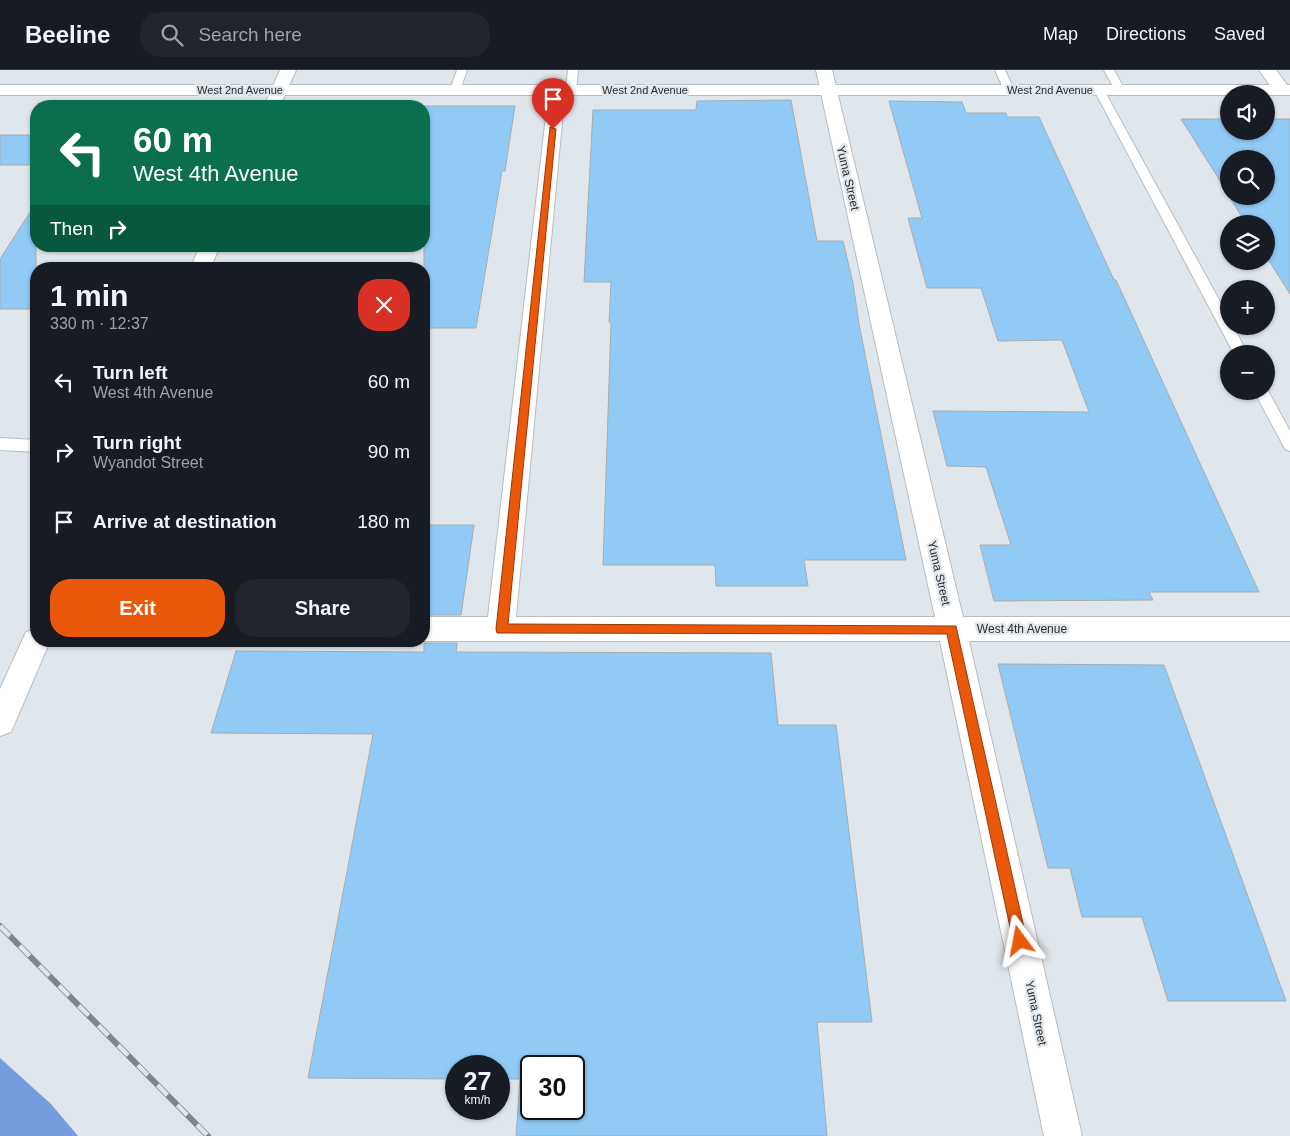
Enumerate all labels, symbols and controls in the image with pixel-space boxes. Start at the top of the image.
search box [140,12,490,57]
text: Beeline [25,21,110,48]
icon: search [158,21,186,49]
text: Search here [198,24,302,45]
text: Map [1043,24,1078,44]
text: Directions [1106,24,1186,44]
text: Saved [1214,24,1265,44]
pin [532,78,574,129]
street label: West 2nd Avenue [197,84,283,96]
street label: West 2nd Avenue [602,84,688,96]
street label: West 2nd Avenue [1007,84,1093,96]
icon: arrive [539,85,567,113]
map controls [1220,85,1275,400]
button: sound [1220,85,1275,140]
icon: left [50,120,115,185]
text: 60 m [133,120,213,159]
street label: Yuma Street [834,144,862,212]
button: search [1220,150,1275,205]
text: West 4th Avenue [133,161,299,186]
icon: right [103,215,131,243]
button: layers [1220,215,1275,270]
text: Then [50,218,93,239]
text: 1 min [50,279,128,312]
button: close [358,279,410,331]
button: + [1220,280,1275,335]
text: 330 m · 12:37 [50,315,149,332]
button: − [1220,345,1275,400]
text: Turn left [93,362,168,383]
icon: left [50,368,78,396]
text: 60 m [368,371,410,392]
text: West 4th Avenue [93,384,213,401]
text: Turn right [93,432,181,453]
icon: right [50,438,78,466]
text: 90 m [368,441,410,462]
text: Wyandot Street [93,454,203,471]
icon: arrive [50,508,78,536]
text: Arrive at destination [93,511,277,532]
text: 180 m [357,511,410,532]
street label: Yuma Street [925,539,953,607]
button: Exit [50,579,225,637]
button: Share [235,579,410,637]
street label: West 4th Avenue [977,622,1067,636]
position arrow [993,914,1045,966]
street label: Yuma Street [1022,979,1050,1047]
speed limit sign: 30 [520,1055,585,1120]
text: 27 [464,1067,491,1095]
text: km/h [464,1093,491,1107]

